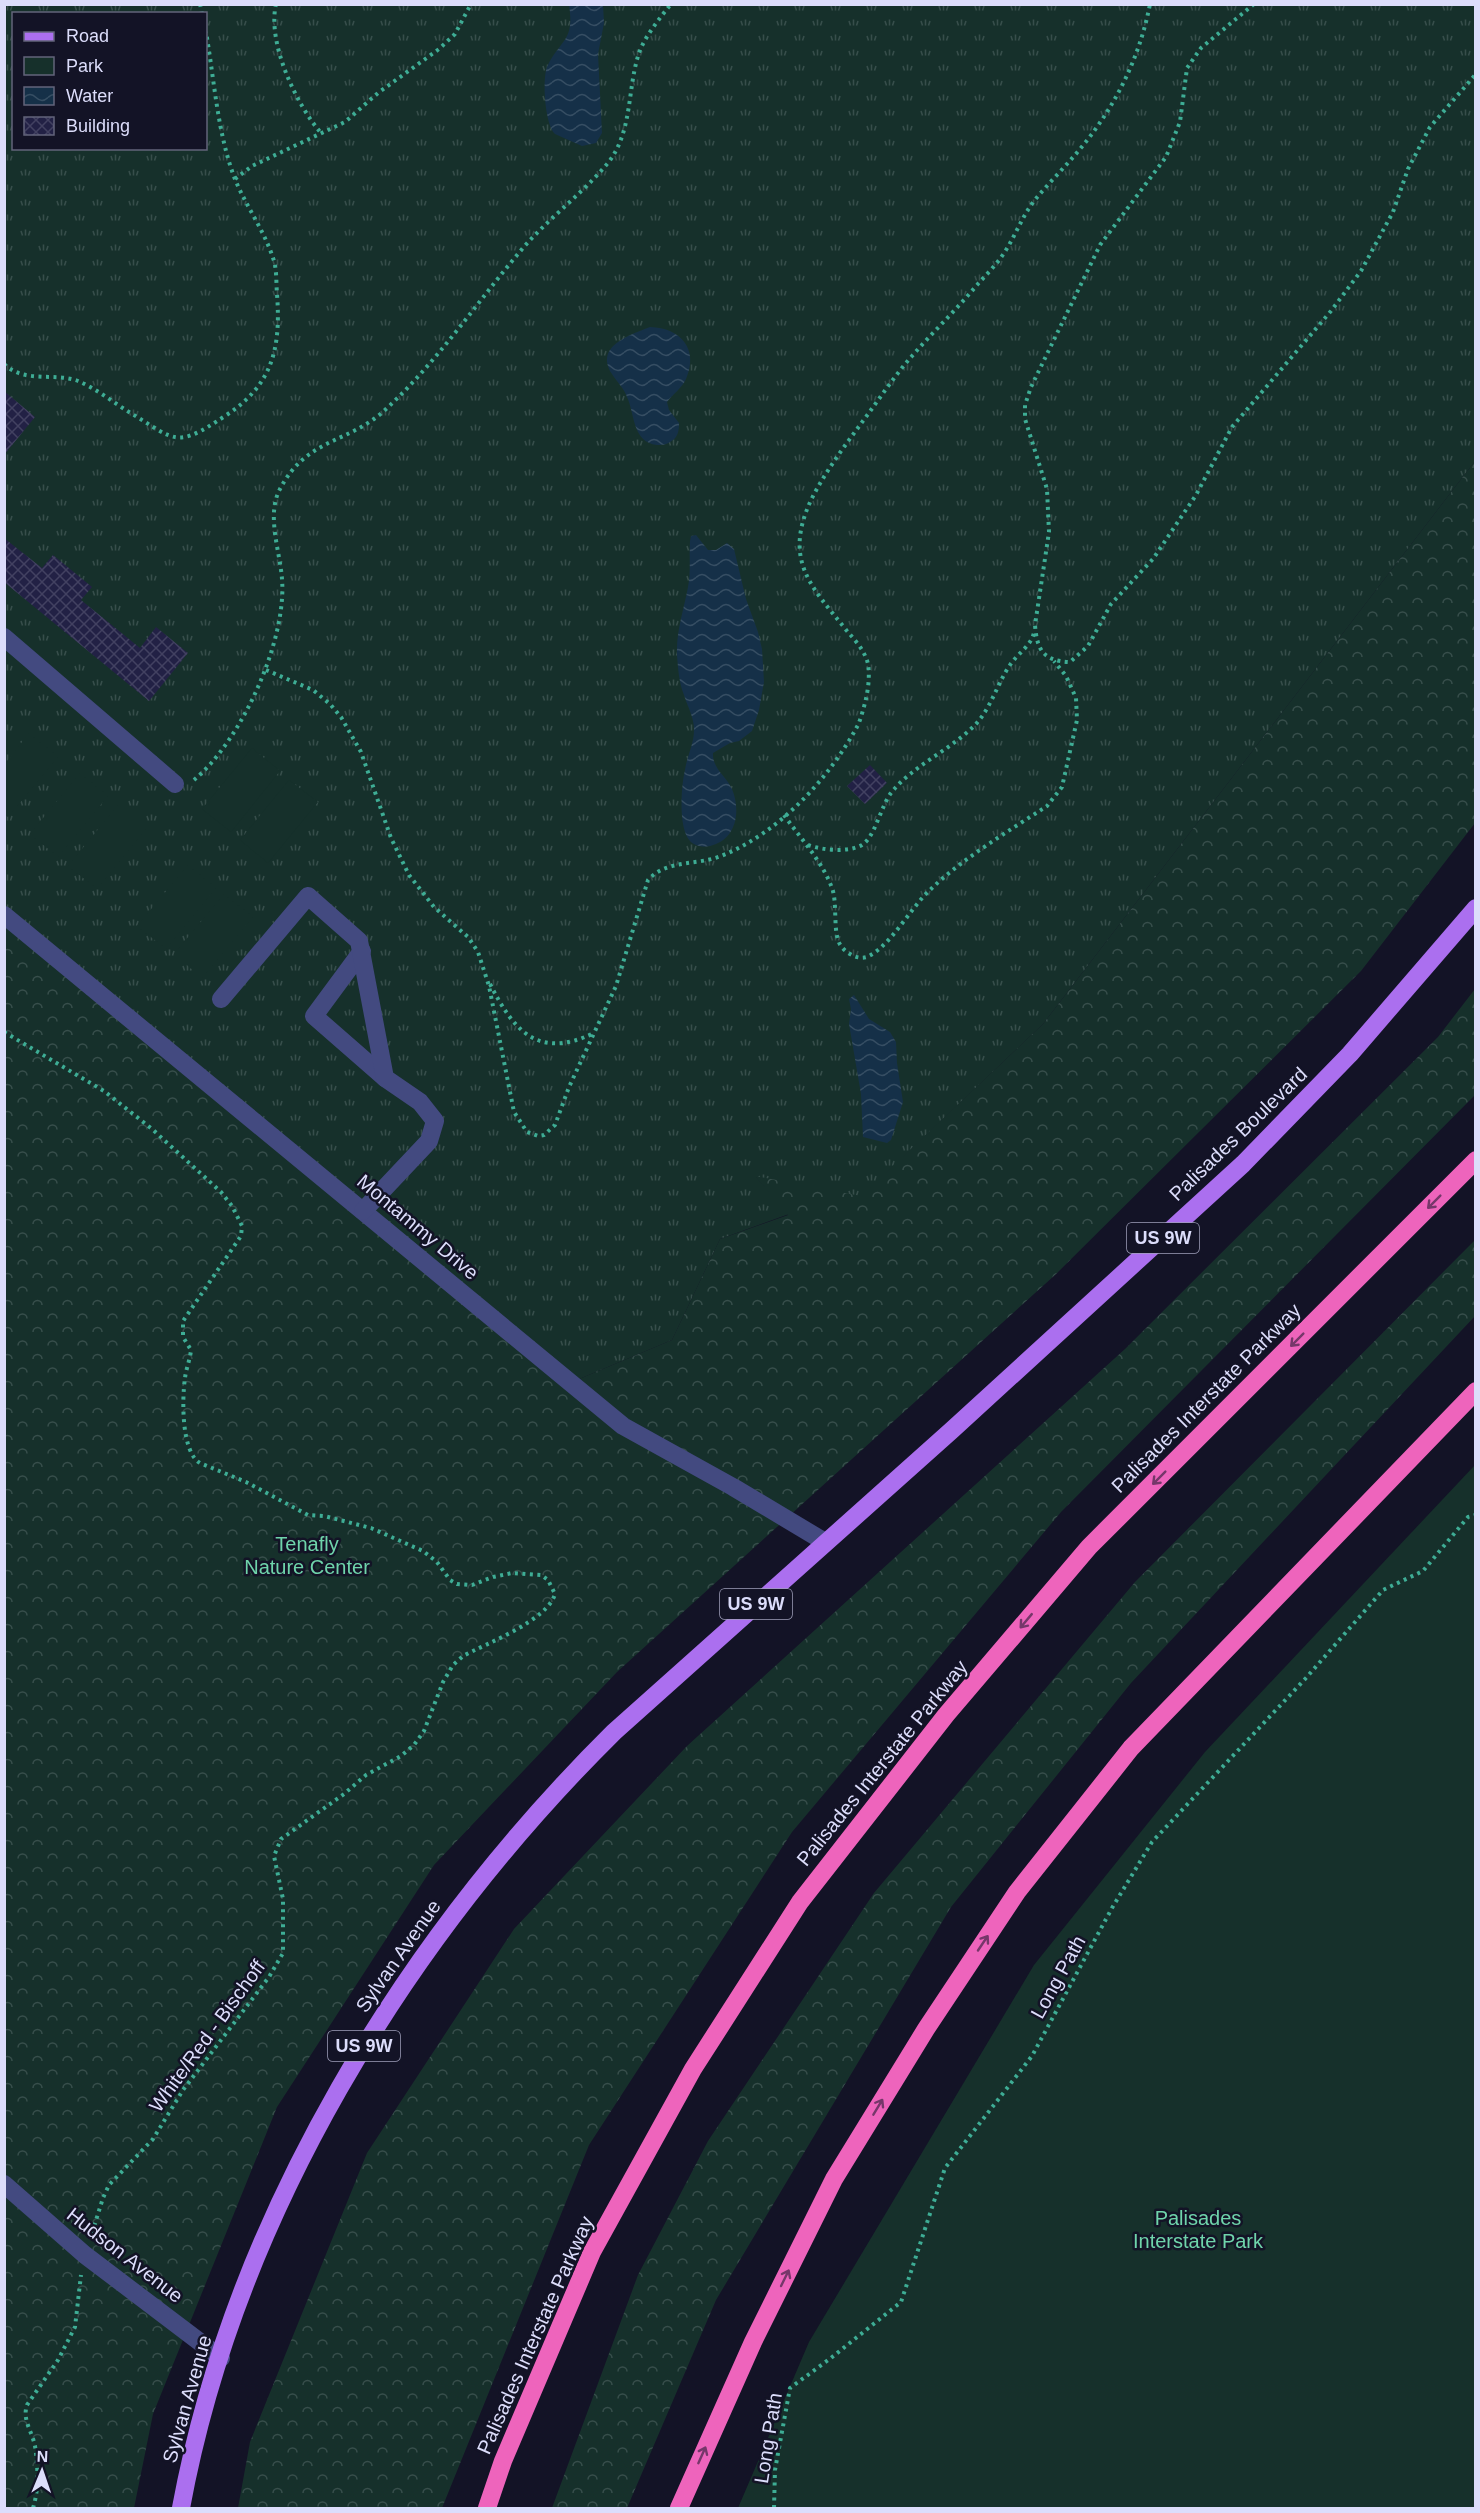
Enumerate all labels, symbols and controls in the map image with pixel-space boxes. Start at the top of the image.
legend [12,12,207,150]
text: Road [66,26,109,46]
text: Park [66,56,104,76]
text: Water [66,86,113,106]
text: Building [66,116,130,136]
street label: Palisades Boulevard [1165,1063,1311,1205]
street label: Montammy Drive [353,1170,483,1284]
one-way arrow [1427,1194,1442,1209]
road number: US 9W [1127,1223,1199,1253]
street label: Palisades Interstate Parkway [1107,1299,1305,1497]
one-way arrow [1289,1332,1304,1347]
one-way arrow [1151,1470,1166,1485]
park label: Tenafly Nature Center [244,1533,370,1578]
road number: US 9W [720,1589,792,1619]
one-way arrow [1020,1613,1033,1629]
street label: Palisades Interstate Parkway [792,1656,972,1870]
street label: Sylvan Avenue [351,1896,445,2016]
street label: Long Path [1026,1932,1090,2022]
one-way arrow [977,1935,989,1952]
street label: White/Red - Bischoff [145,1956,270,2116]
road number: US 9W [328,2031,400,2061]
one-way arrow [872,2099,884,2116]
street label: Hudson Avenue [63,2203,187,2307]
park label: Palisades Interstate Park [1133,2207,1264,2252]
street label: Palisades Interstate Parkway [473,2213,597,2457]
one-way arrow [779,2270,791,2288]
street label: Sylvan Avenue [158,2333,216,2465]
street label: Long Path [750,2391,786,2485]
north arrow [12,2441,72,2501]
one-way arrow [697,2446,709,2464]
text: N [36,2448,49,2465]

